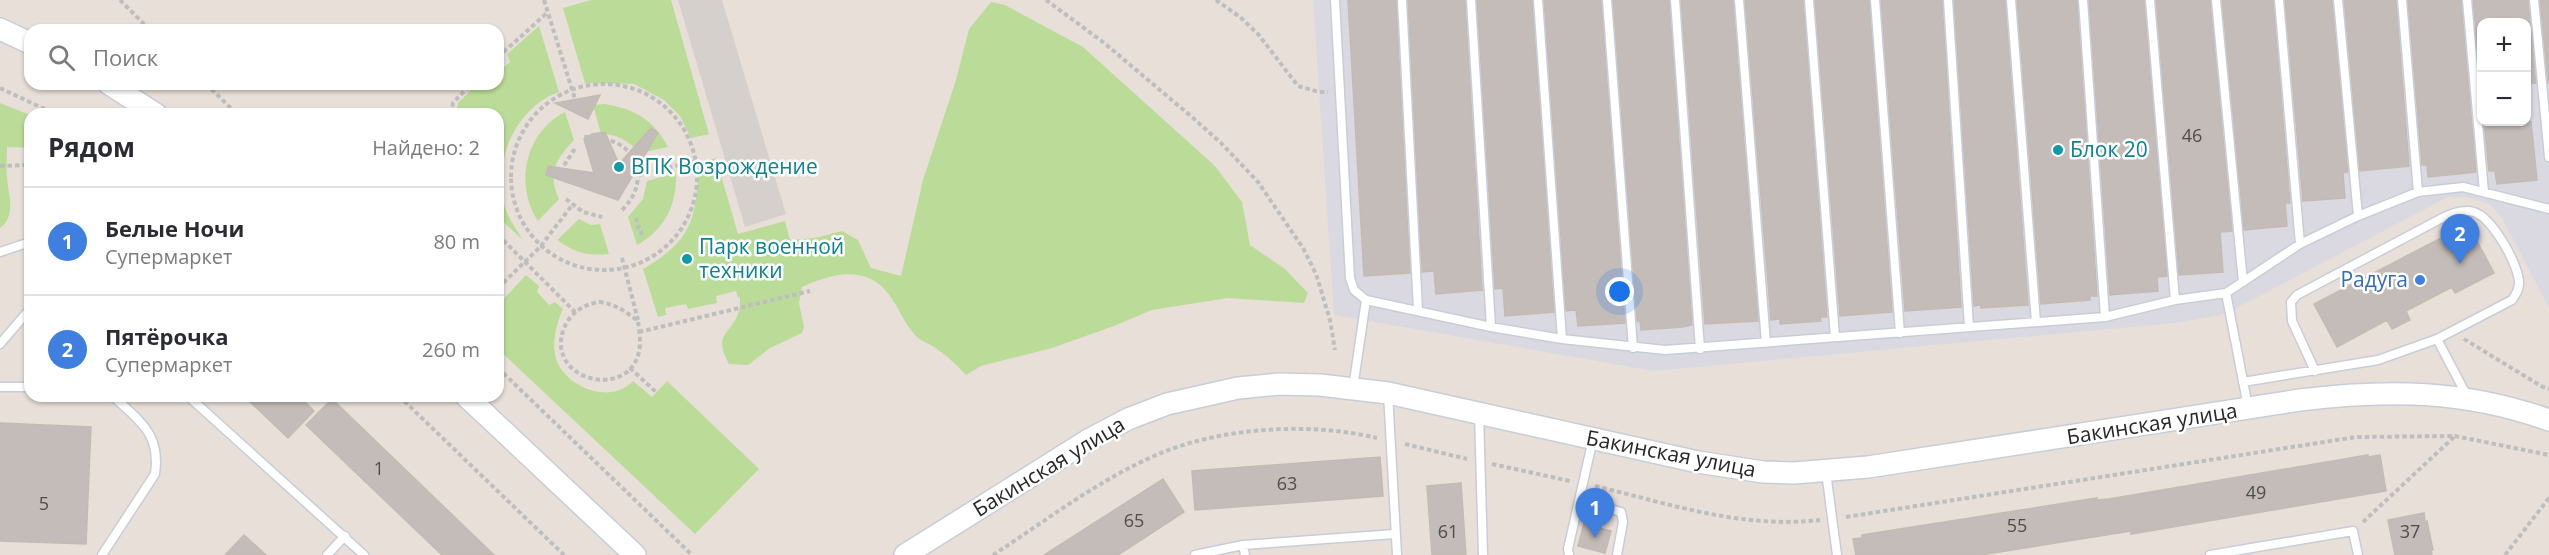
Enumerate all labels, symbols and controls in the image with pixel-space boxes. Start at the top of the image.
map controls [2477,18,2531,126]
button: + [2477,18,2531,72]
search box [24,24,504,90]
icon: search [45,41,78,74]
text: Поиск [93,42,158,72]
button: − [2477,72,2531,126]
house number: 46 [2182,123,2202,147]
text: Рядом [48,129,135,165]
text: Найдено: 2 [372,134,480,161]
place label: Блок 20 [2070,135,2148,163]
marker: Блок 20 [2051,143,2065,157]
place label: ВПК Возрождение [631,152,818,180]
marker: ВПК Возрождение [612,160,626,174]
text: Белые Ночи [105,213,244,243]
pin: 2 [2440,214,2480,264]
text: 1 [62,228,73,255]
text: 80 m [433,228,480,255]
place label: Парк военной техники [699,232,844,284]
text: Супермаркет [105,243,232,270]
marker: Парк военной техники [680,252,694,266]
place label: Радуга [2340,265,2408,293]
marker: Радуга [2413,273,2427,287]
your location [1605,277,1634,306]
text: Пятёрочка [105,321,228,351]
text: 2 [62,336,73,363]
text: 260 m [422,336,480,363]
text: Супермаркет [105,351,232,378]
street label: Бакинская улица [2065,396,2239,450]
street label: Бакинская улица [967,410,1130,523]
street label: Бакинская улица [1584,423,1758,483]
house number: 1 [374,456,384,480]
house number: 63 [1277,471,1297,495]
house number: 49 [2246,480,2266,504]
pin: 1 [1576,488,1614,538]
house number: 5 [39,491,49,515]
house number: 65 [1124,508,1144,532]
house number: 55 [2007,513,2027,537]
house number: 61 [1438,519,1458,543]
house number: 37 [2400,519,2420,543]

